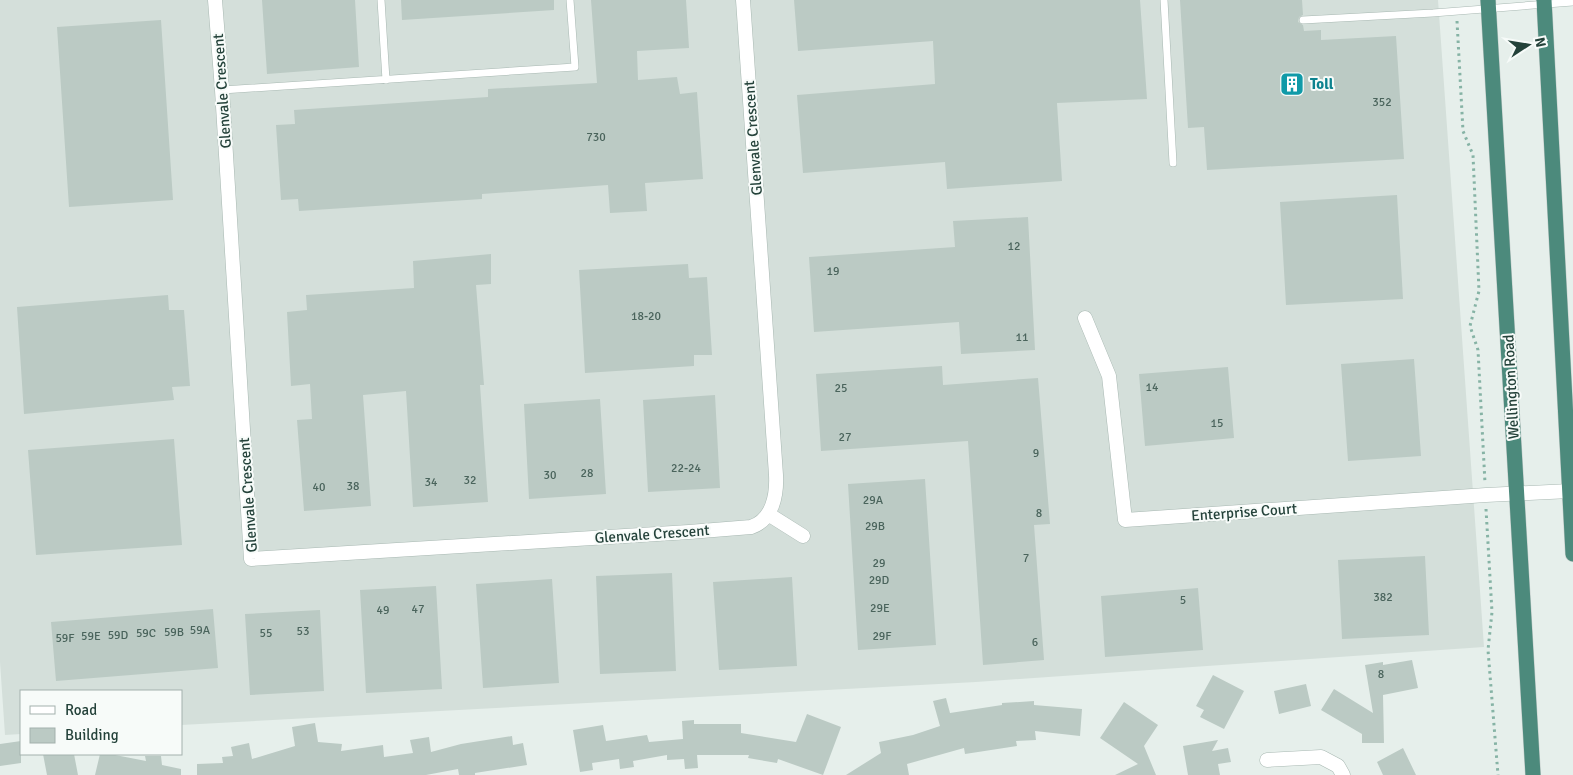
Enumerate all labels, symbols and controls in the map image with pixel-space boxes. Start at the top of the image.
north arrow [1503,20,1553,70]
street label: Glenvale Crescent [209,33,235,149]
text: N [1531,36,1550,49]
building icon: Toll [1279,71,1305,97]
place label: Toll [1310,75,1334,93]
street label: Glenvale Crescent [740,80,766,196]
house number: 352 [1372,95,1392,110]
house number: 730 [586,130,606,145]
house number: 12 [1008,239,1020,254]
house number: 19 [827,264,839,279]
house number: 18-20 [631,309,661,324]
house number: 11 [1016,330,1028,345]
street label: Wellington Road [1499,334,1523,440]
house number: 14 [1146,380,1159,395]
house number: 25 [835,381,847,396]
house number: 15 [1211,416,1223,431]
house number: 27 [839,430,851,445]
street label: Glenvale Crescent [235,437,261,553]
house number: 9 [1033,446,1039,461]
house number: 22-24 [671,461,702,476]
house number: 28 [581,466,593,481]
house number: 30 [544,468,556,483]
house number: 32 [464,473,476,488]
house number: 34 [425,475,438,490]
house number: 38 [347,479,359,494]
house number: 40 [313,480,325,495]
house number: 29A [863,493,884,508]
street label: Enterprise Court [1190,499,1298,525]
house number: 8 [1036,506,1042,521]
house number: 29B [865,519,885,534]
street label: Glenvale Crescent [594,521,710,547]
house number: 7 [1023,551,1029,566]
house number: 29 [873,556,885,571]
house number: 29D [869,573,890,588]
house number: 382 [1373,590,1393,605]
house number: 5 [1180,593,1186,608]
house number: 29E [870,601,890,616]
house number: 47 [412,602,424,617]
house number: 49 [377,603,389,618]
house number: 59A [190,623,211,638]
house number: 53 [297,624,309,639]
house number: 59B [164,625,184,640]
house number: 59C [136,626,156,641]
house number: 55 [260,626,272,641]
house number: 59D [108,628,129,643]
house number: 59E [81,629,101,644]
house number: 29F [872,629,892,644]
house number: 59F [55,631,75,646]
house number: 6 [1032,635,1038,650]
house number: 8 [1378,667,1384,682]
legend [20,690,182,755]
text: Road [65,701,97,719]
text: Building [65,726,119,744]

